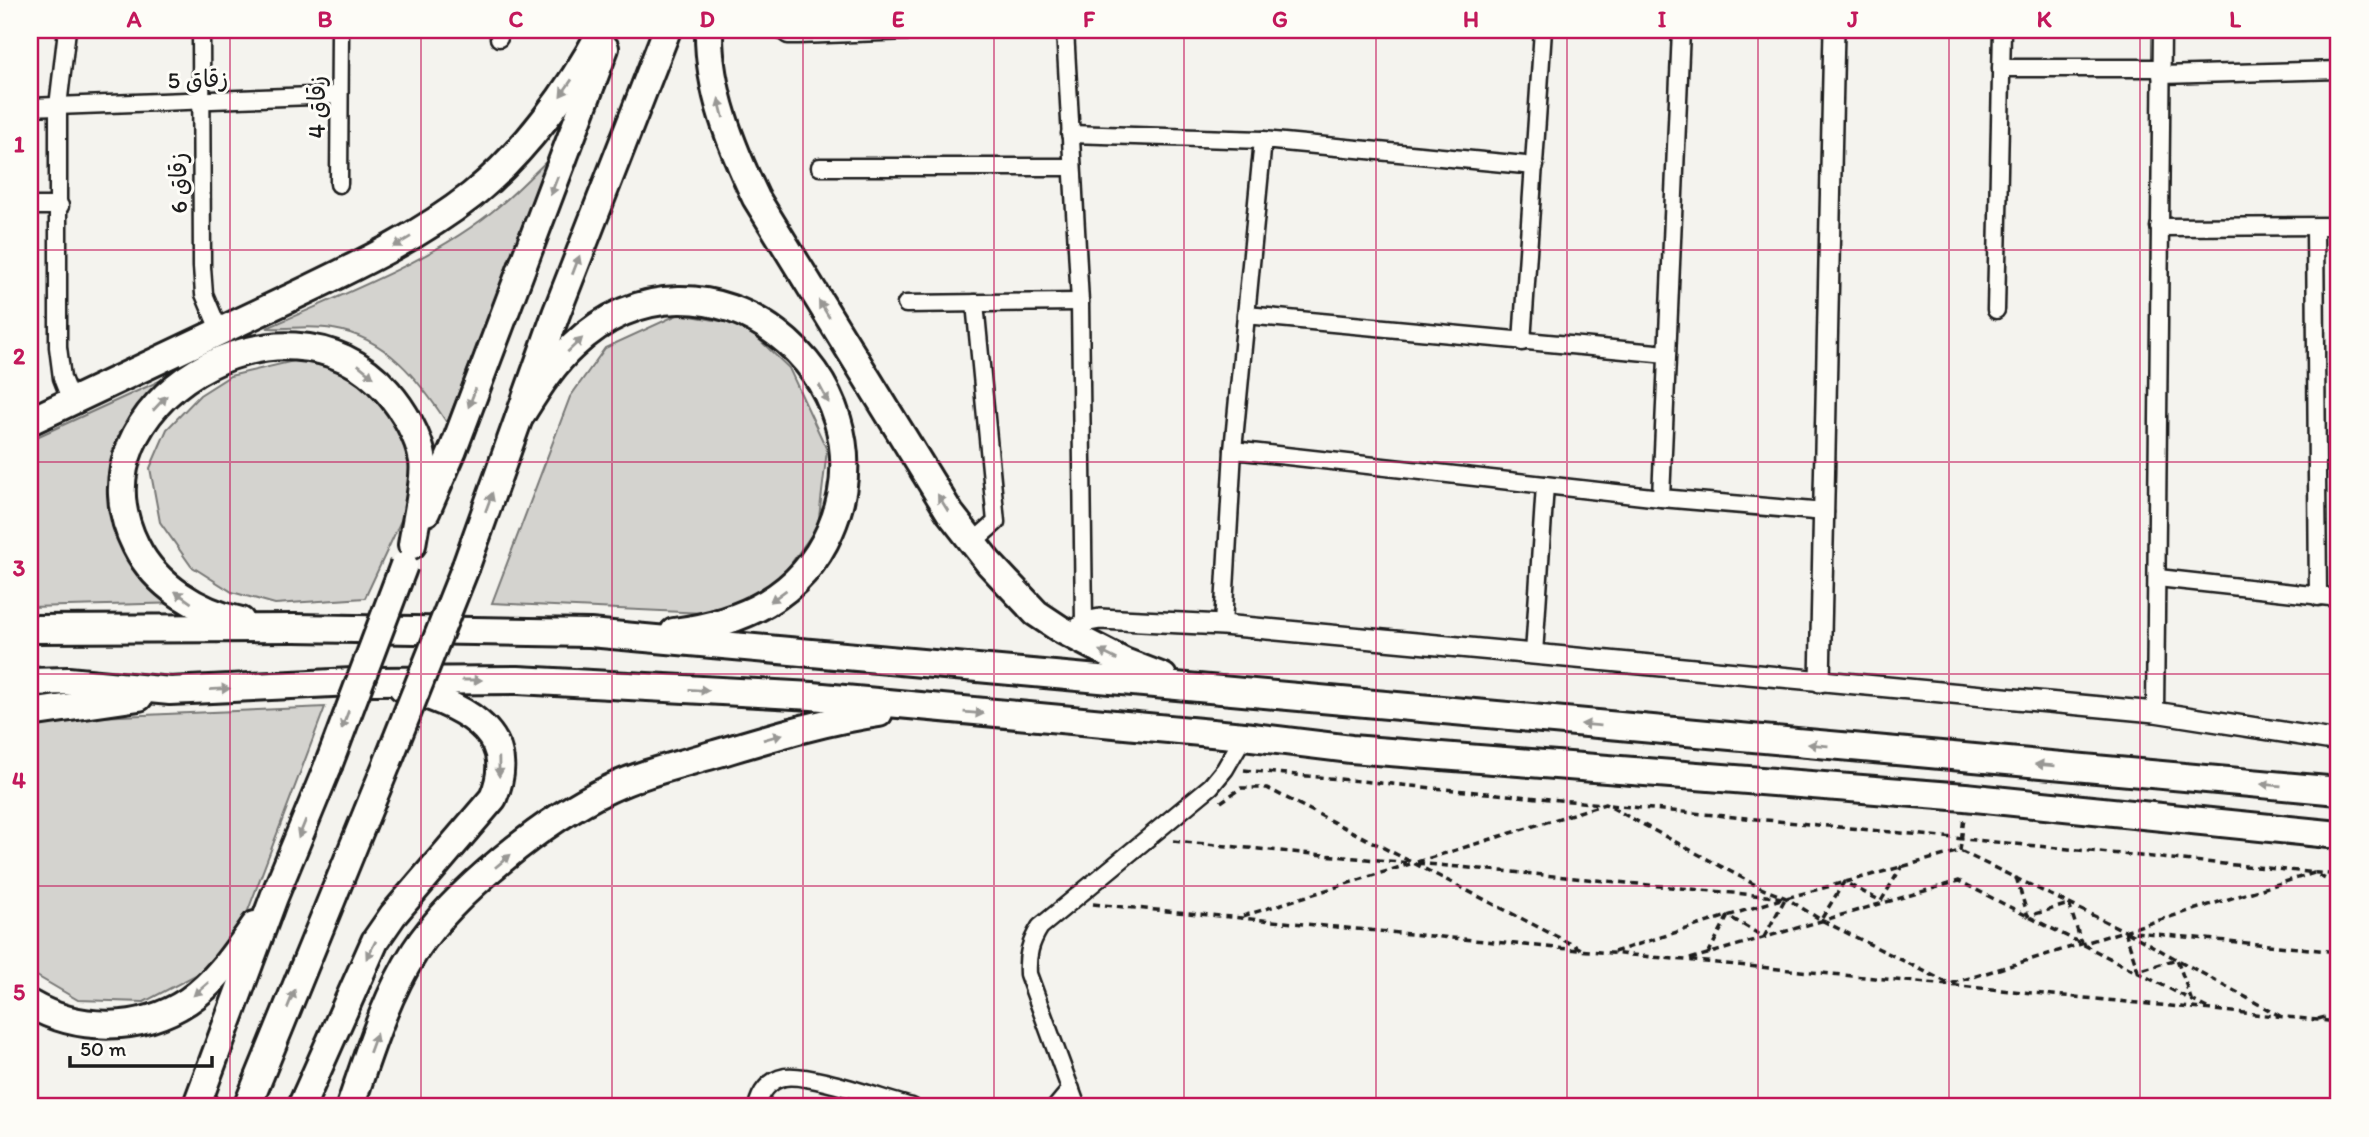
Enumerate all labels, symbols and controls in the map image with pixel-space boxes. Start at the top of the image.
text: A [126,5,142,33]
text: B [318,5,333,33]
text: C [509,5,524,33]
text: D [699,5,715,33]
text: E [892,5,905,33]
text: F [1083,5,1096,33]
text: G [1272,5,1288,33]
text: H [1463,5,1479,33]
text: I [1658,5,1667,33]
text: J [1846,5,1859,33]
text: K [2037,5,2052,33]
text: L [2229,5,2241,33]
street label: زقاق 5 [167,63,229,95]
street label: زقاق 4 [302,76,331,138]
one-way arrow [559,78,573,97]
one-way arrow [715,97,726,119]
text: 1 [14,130,25,158]
street label: زقاق 6 [163,152,193,214]
one-way arrow [548,175,559,196]
one-way arrow [392,235,411,248]
one-way arrow [570,255,581,276]
one-way arrow [818,300,831,319]
one-way arrow [566,337,584,353]
text: 2 [13,342,26,370]
one-way arrow [356,363,374,378]
one-way arrow [818,385,830,405]
one-way arrow [467,388,478,409]
one-way arrow [152,395,168,412]
one-way arrow [484,491,495,512]
one-way arrow [937,493,950,513]
text: 3 [13,554,26,582]
one-way arrow [769,589,787,603]
one-way arrow [174,590,192,604]
one-way arrow [1098,649,1118,660]
one-way arrow [461,674,483,686]
one-way arrow [209,683,231,694]
one-way arrow [688,685,710,696]
one-way arrow [964,708,986,719]
one-way arrow [339,710,350,731]
one-way arrow [1580,719,1602,730]
one-way arrow [763,731,784,741]
one-way arrow [1807,739,1829,750]
one-way arrow [494,756,505,778]
one-way arrow [2033,759,2055,770]
text: 4 [12,766,26,794]
one-way arrow [2260,780,2282,791]
one-way arrow [296,818,307,839]
one-way arrow [494,854,512,869]
one-way arrow [365,940,377,959]
text: 5 [13,978,25,1006]
one-way arrow [193,981,210,996]
one-way arrow [286,988,297,1009]
scale bar [70,1025,212,1069]
one-way arrow [368,1033,379,1054]
text: 50 m [80,1036,127,1061]

